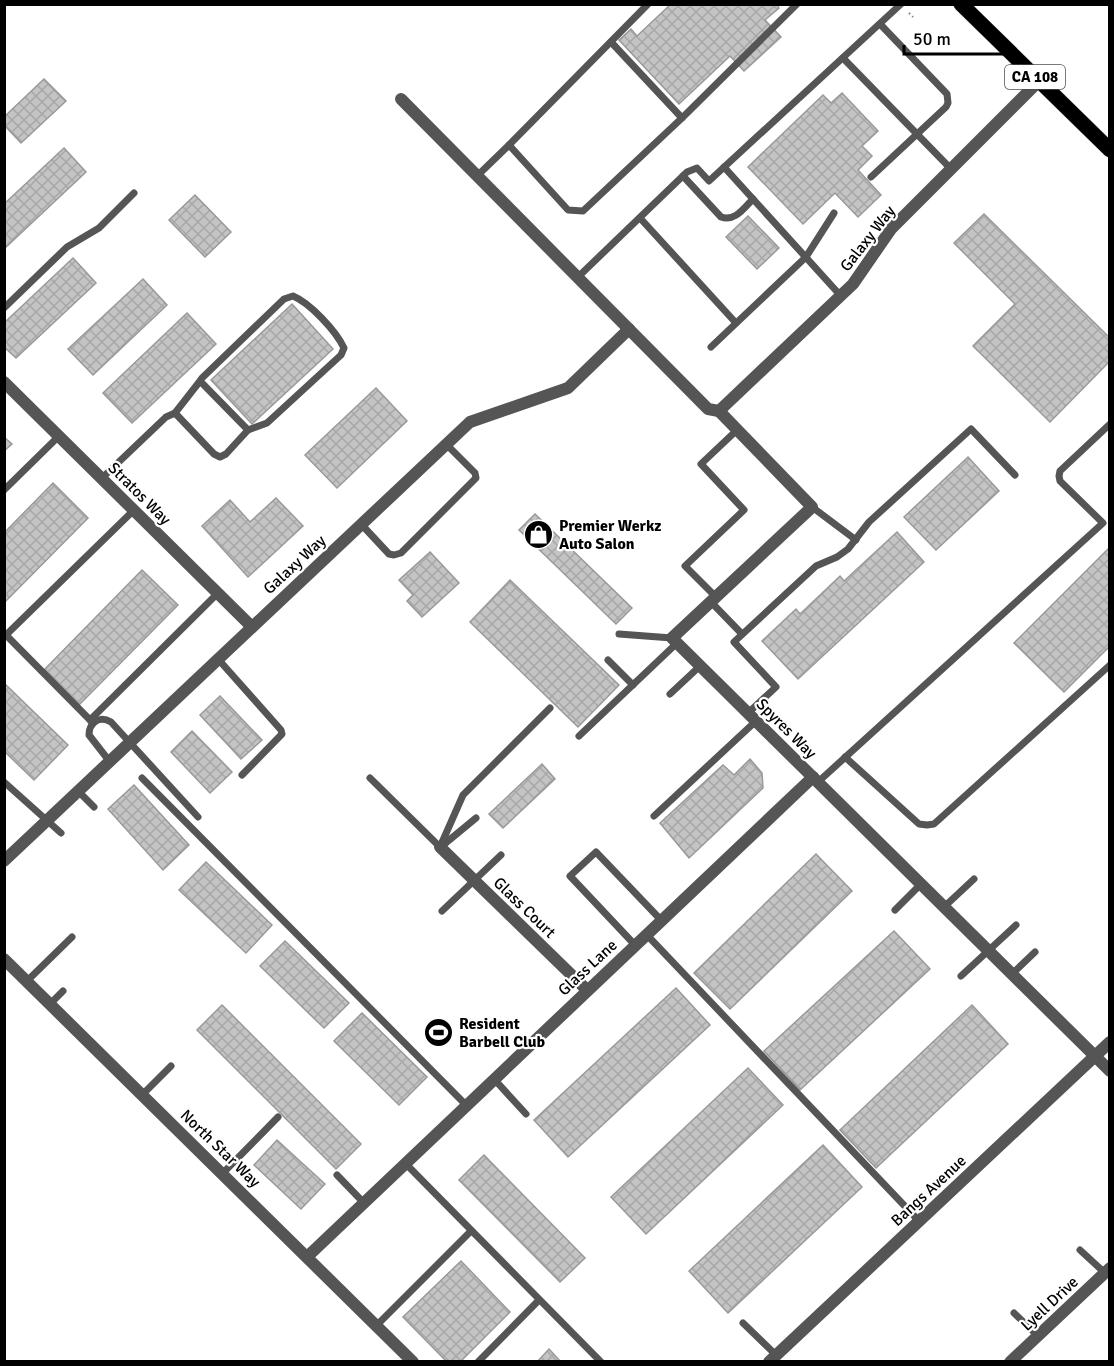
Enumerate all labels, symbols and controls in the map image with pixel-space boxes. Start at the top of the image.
scale bar [904,18,1003,56]
text: 50 m [913,28,951,50]
road number: CA 108 [1005,65,1065,89]
street label: Galaxy Way [836,201,900,276]
street label: Stratos Way [104,458,175,530]
place label: Premier Werkz Auto Salon [559,516,662,554]
shop icon: Premier Werkz Auto Salon [522,518,554,550]
street label: Galaxy Way [259,530,330,599]
street label: Spyres Way [752,694,821,763]
street label: Glass Court [489,873,560,943]
street label: Glass Lane [554,935,621,1000]
place label: Resident Barbell Club [459,1014,546,1052]
sports icon: Resident Barbell Club [422,1016,454,1048]
street label: North Star Way [176,1106,265,1192]
street label: Bangs Avenue [887,1151,970,1231]
street label: Lyell Drive [1017,1272,1083,1335]

